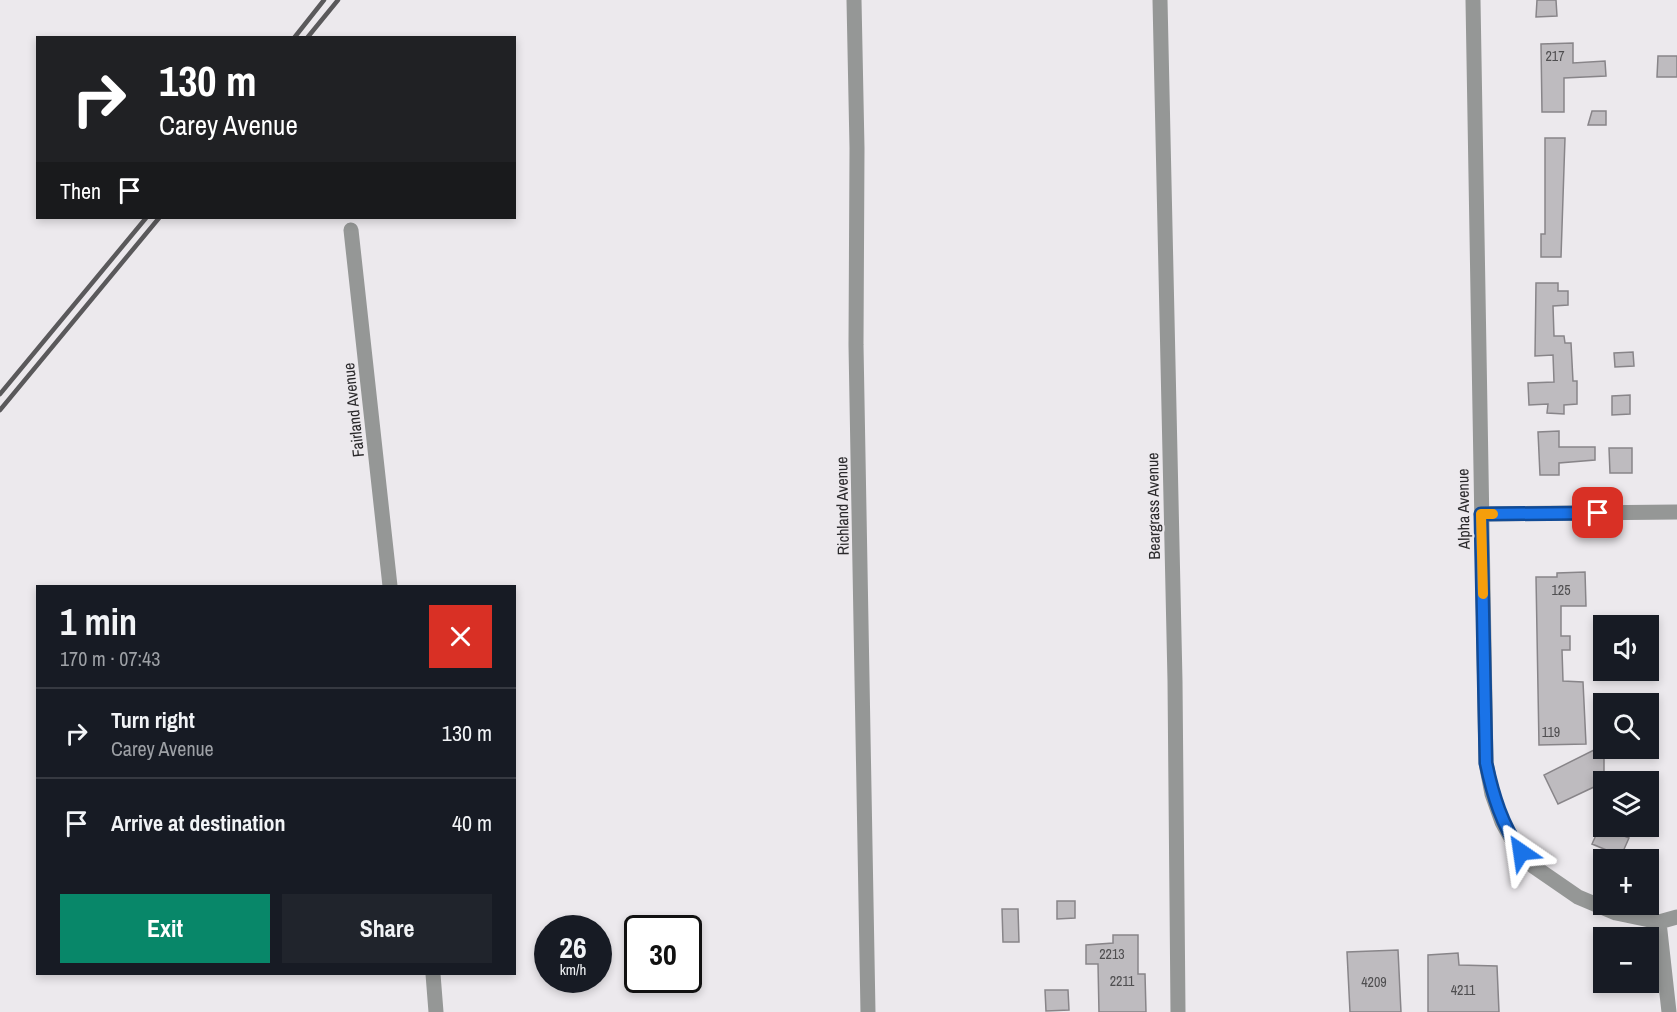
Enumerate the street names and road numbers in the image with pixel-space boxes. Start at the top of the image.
street label: Fairland Avenue [337,362,369,458]
street label: Beargrass Avenue [1141,452,1165,560]
street label: Richland Avenue [830,456,854,556]
street label: Alpha Avenue [1451,468,1475,551]

